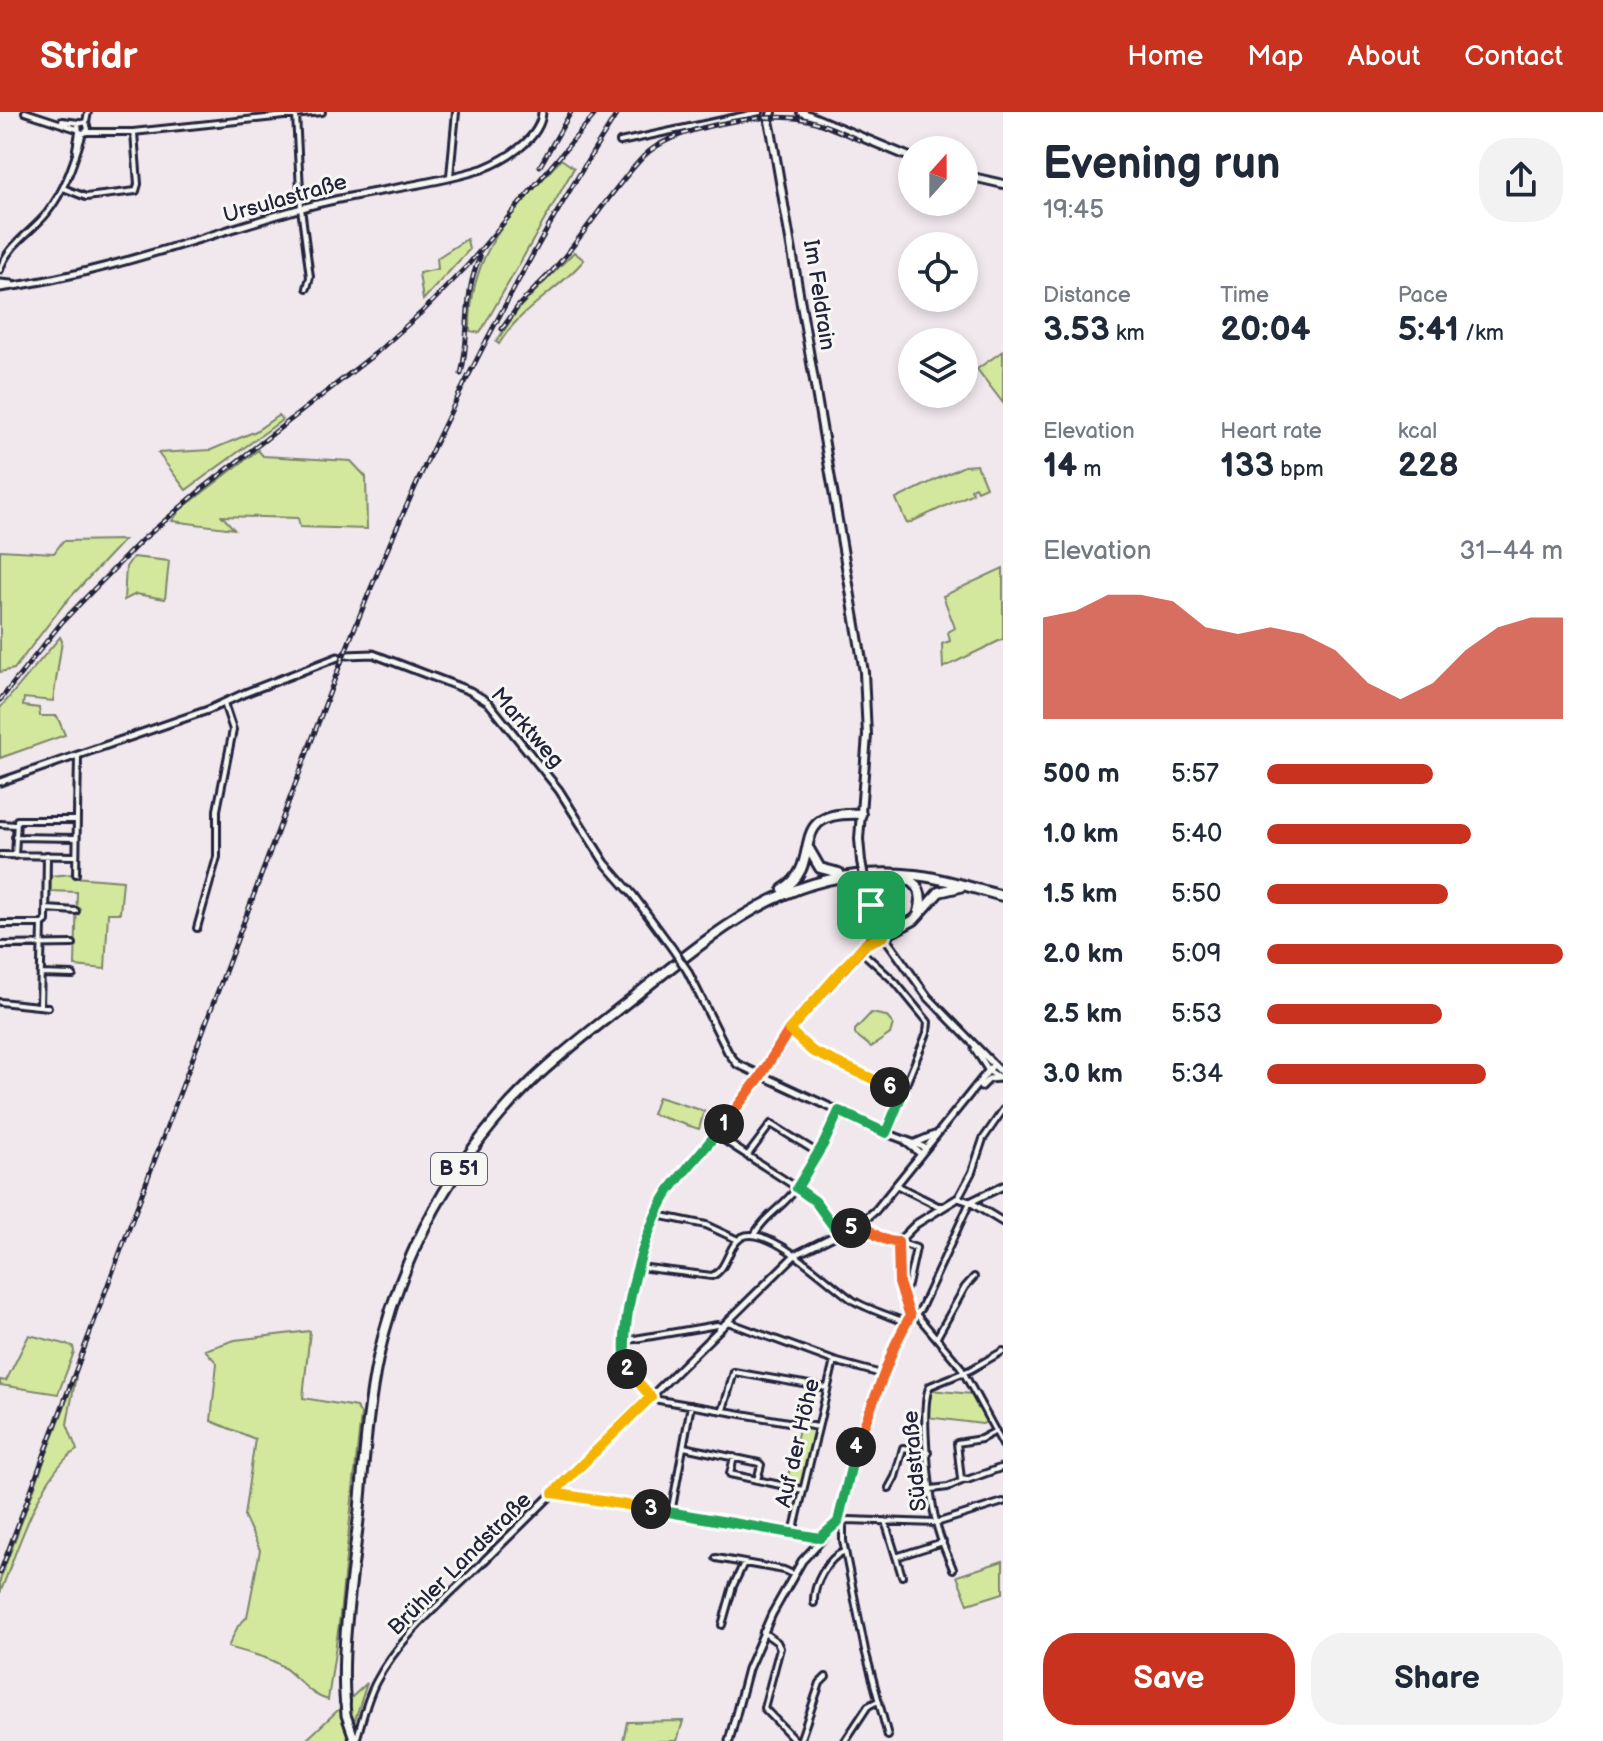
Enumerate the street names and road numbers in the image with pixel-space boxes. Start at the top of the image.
street label: Ursulastraße [220,168,350,230]
street label: Im Feldrain [797,238,841,352]
street label: Marktweg [485,682,569,774]
road number: B 51 [431,1153,487,1185]
street label: Auf der Höhe [770,1376,826,1510]
street label: Südstraße [897,1409,933,1513]
street label: Brühler Landstraße [383,1487,537,1641]

